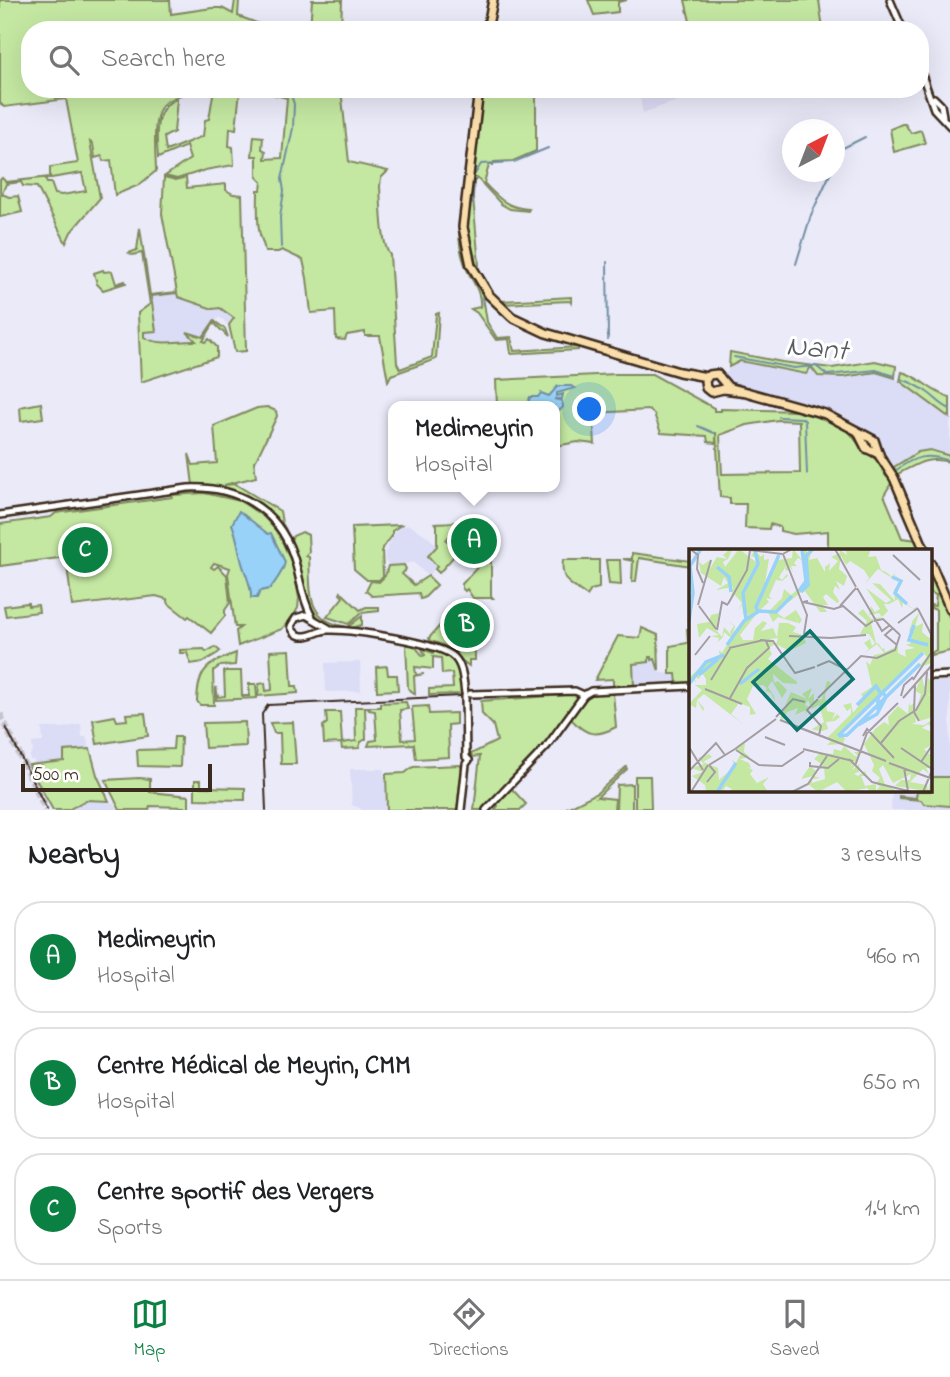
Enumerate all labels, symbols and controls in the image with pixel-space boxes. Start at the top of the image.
search box [21,21,929,98]
icon: search [45,41,83,79]
text: Search here [101,41,226,79]
north arrow [782,119,845,182]
water label: Nant [784,325,852,375]
your location [572,392,606,426]
popup [388,401,560,492]
text: Medimeyrin [415,411,533,449]
text: Hospital [415,449,492,482]
pin: A [451,515,497,567]
pin: C [62,524,108,576]
inset map [689,549,932,792]
pin: B [444,599,490,651]
scale bar [21,761,212,793]
text: 500 m [32,762,79,789]
text: Nearby [28,834,120,878]
text: 3 results [841,839,922,872]
text: Medimeyrin [97,922,216,960]
text: A [46,941,60,974]
text: 460 m [867,941,920,974]
text: Hospital [97,960,175,993]
text: Centre Médical de Meyrin, CMM [97,1048,411,1086]
text: B [45,1067,61,1100]
text: 650 m [863,1067,920,1100]
text: Hospital [97,1086,175,1119]
text: Centre sportif des Vergers [97,1174,374,1212]
text: C [47,1193,59,1226]
text: 1.4 km [865,1193,920,1226]
text: Sports [97,1212,163,1245]
tab: Map [131,1295,169,1364]
tab: Directions [430,1295,509,1364]
tab: Saved [770,1295,819,1364]

